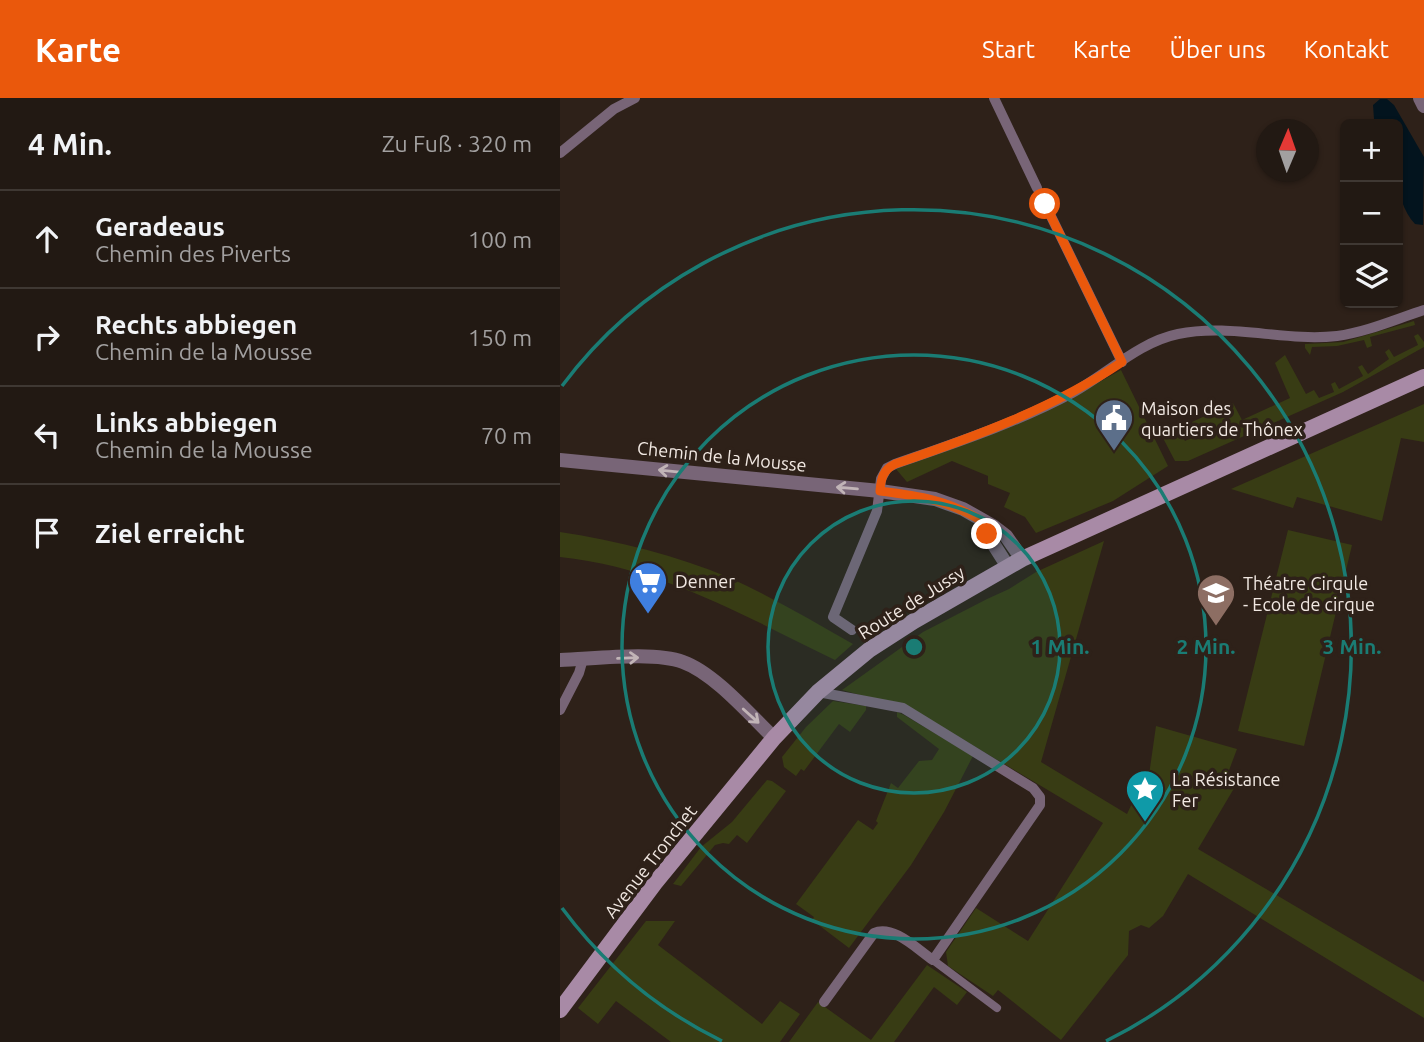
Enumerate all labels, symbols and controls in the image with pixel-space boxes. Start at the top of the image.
text: Karte [35,31,121,68]
text: Start [982,36,1035,63]
text: Karte [1073,36,1132,63]
text: Über uns [1170,36,1266,63]
text: Kontakt [1304,36,1389,63]
north arrow [1256,119,1319,182]
map controls [1340,119,1403,308]
button: + [1340,119,1403,182]
text: 4 Min. [28,127,112,161]
text: Zu Fuß · 320 m [382,131,532,156]
button: − [1340,182,1403,245]
route start [1029,188,1060,219]
text: Geradeaus [95,212,225,241]
icon: ahead [28,220,66,258]
text: 100 m [468,227,532,252]
text: Chemin des Piverts [95,241,291,266]
button: layers [1340,245,1403,308]
text: Rechts abbiegen [95,310,297,339]
icon: right [28,318,66,356]
text: 150 m [468,325,532,350]
text: Chemin de la Mousse [95,339,313,364]
public building icon: Maison des quartiers de Thônex [1093,397,1135,452]
place label: Maison des quartiers de Thônex [1141,398,1303,439]
text: Links abbiegen [95,408,278,437]
icon: left [28,416,66,454]
text: 70 m [481,423,532,448]
text: Chemin de la Mousse [95,437,313,462]
street label: Chemin de la Mousse [636,437,808,475]
one-way arrow [658,464,681,477]
one-way arrow [836,481,858,494]
icon: arrive [28,514,66,552]
route end [971,518,1002,549]
text: Ziel erreicht [95,519,245,548]
supermarket icon: Denner [627,560,669,615]
street label: Route de Jussy [854,561,968,643]
place label: Denner [675,571,735,591]
school or university icon: Théatre Cirqule - Ecole de cirque [1195,572,1237,627]
place label: Théatre Cirqule - Ecole de cirque [1243,573,1375,614]
text: 1 Min. [1031,634,1089,658]
text: 2 Min. [1177,634,1235,658]
text: 3 Min. [1323,634,1381,658]
centre of rings [902,635,926,659]
one-way arrow [616,651,639,665]
one-way arrow [742,708,760,724]
place icon: La Résistance Fer [1124,768,1166,823]
place label: La Résistance Fer [1172,769,1281,810]
street label: Avenue Tronchet [600,801,700,921]

